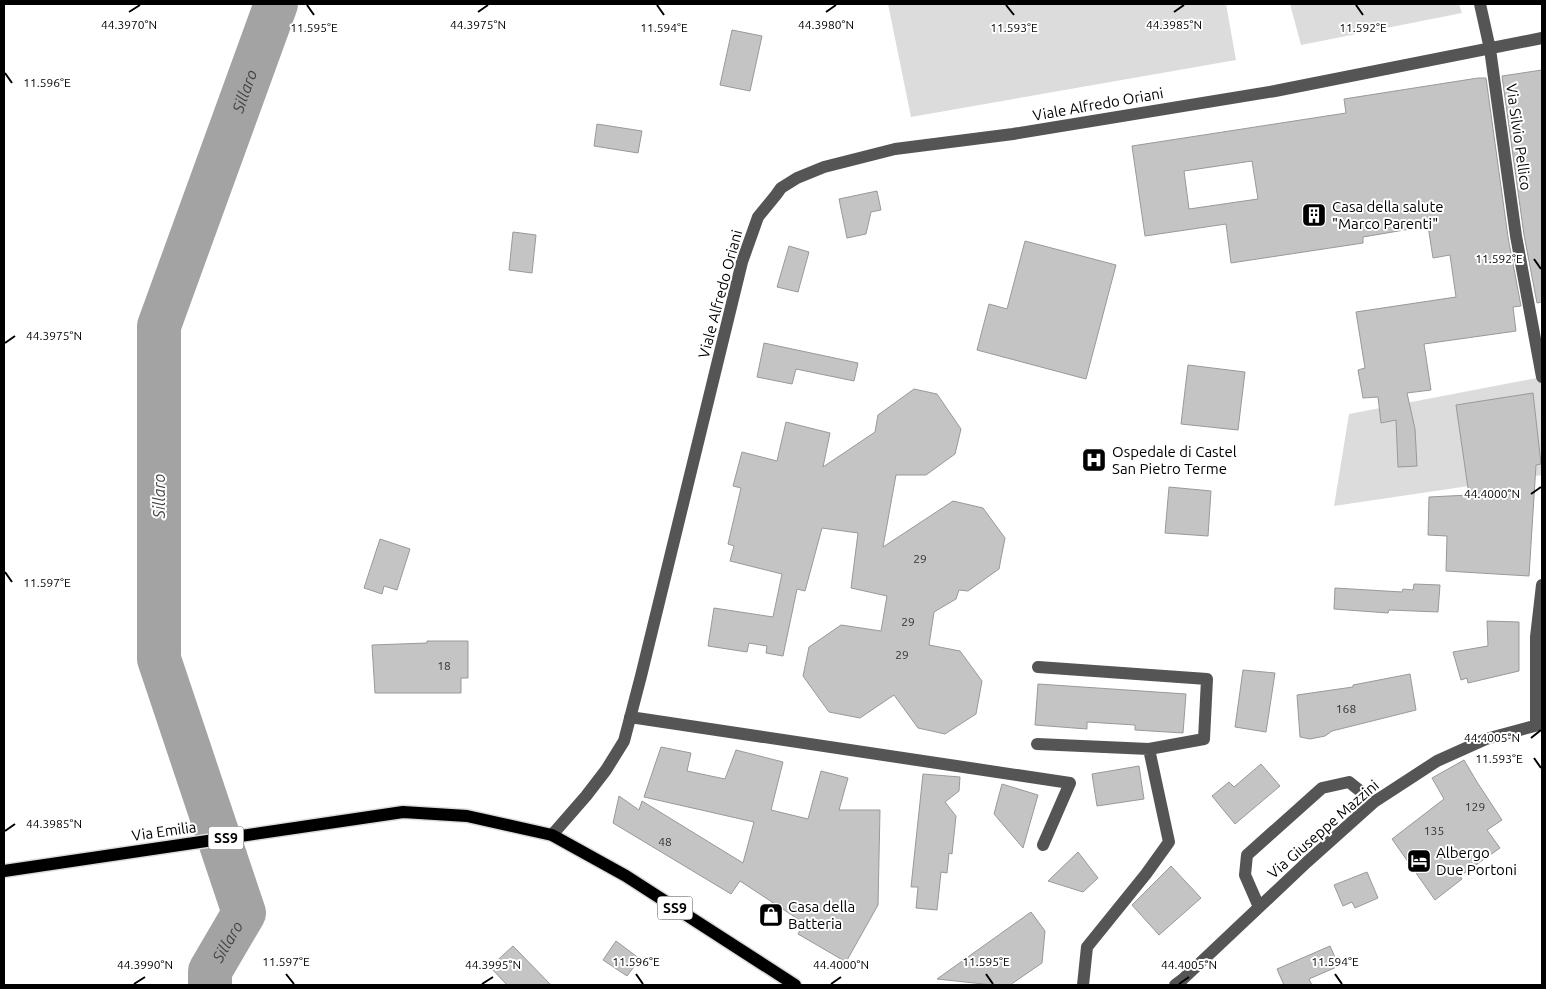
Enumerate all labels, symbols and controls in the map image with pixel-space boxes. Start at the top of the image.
text: 44.3970°N [101,18,157,31]
text: 44.3975°N [450,18,506,31]
text: 44.3980°N [798,18,854,31]
text: 44.3985°N [1146,18,1202,31]
text: 11.595°E [290,21,338,34]
text: 11.594°E [640,21,688,34]
text: 11.593°E [990,21,1038,34]
text: 11.592°E [1339,21,1387,34]
water label: Sillaro [228,67,260,116]
text: 11.596°E [23,76,71,89]
street label: Via Silvio Pellico [1503,83,1535,191]
street label: Viale Alfredo Oriani [1031,84,1165,124]
place label: Casa della salute "Marco Parenti" [1332,198,1444,232]
building icon: Casa della salute "Marco Parenti" [1301,202,1327,228]
street label: Viale Alfredo Oriani [695,228,745,360]
text: 11.592°E [1475,252,1523,265]
text: 44.3975°N [26,329,82,342]
place label: Ospedale di Castel San Pietro Terme [1112,443,1237,477]
hospital icon: Ospedale di Castel San Pietro Terme [1081,447,1107,473]
water label: Sillaro [150,474,168,519]
text: 44.4000°N [1464,487,1520,500]
house number: 29 [913,552,927,565]
text: 11.597°E [23,576,71,589]
house number: 29 [901,615,915,628]
house number: 29 [895,648,909,661]
house number: 18 [437,659,451,672]
house number: 168 [1336,702,1356,715]
text: 44.4005°N [1464,731,1520,744]
text: 11.593°E [1475,752,1523,765]
street label: Via Giuseppe Mazzini [1264,776,1382,882]
house number: 129 [1465,800,1485,813]
text: 44.3985°N [26,817,82,830]
street label: Via Emilia [131,818,197,844]
house number: 135 [1424,824,1444,837]
road number: SS9 [208,826,244,850]
house number: 48 [658,835,672,848]
place label: Albergo Due Portoni [1436,844,1517,878]
hotel icon: Albergo Due Portoni [1406,848,1432,874]
road number: SS9 [658,896,692,920]
place label: Casa della Batteria [788,898,855,932]
shop icon: Casa della Batteria [758,902,784,928]
water label: Sillaro [208,918,246,966]
text: 11.597°E [262,955,310,968]
text: 11.596°E [612,955,660,968]
text: 11.595°E [962,955,1010,968]
text: 11.594°E [1311,955,1359,968]
text: 44.3990°N [117,958,173,971]
text: 44.3995°N [465,958,521,971]
text: 44.4000°N [813,958,869,971]
text: 44.4005°N [1161,958,1217,971]

